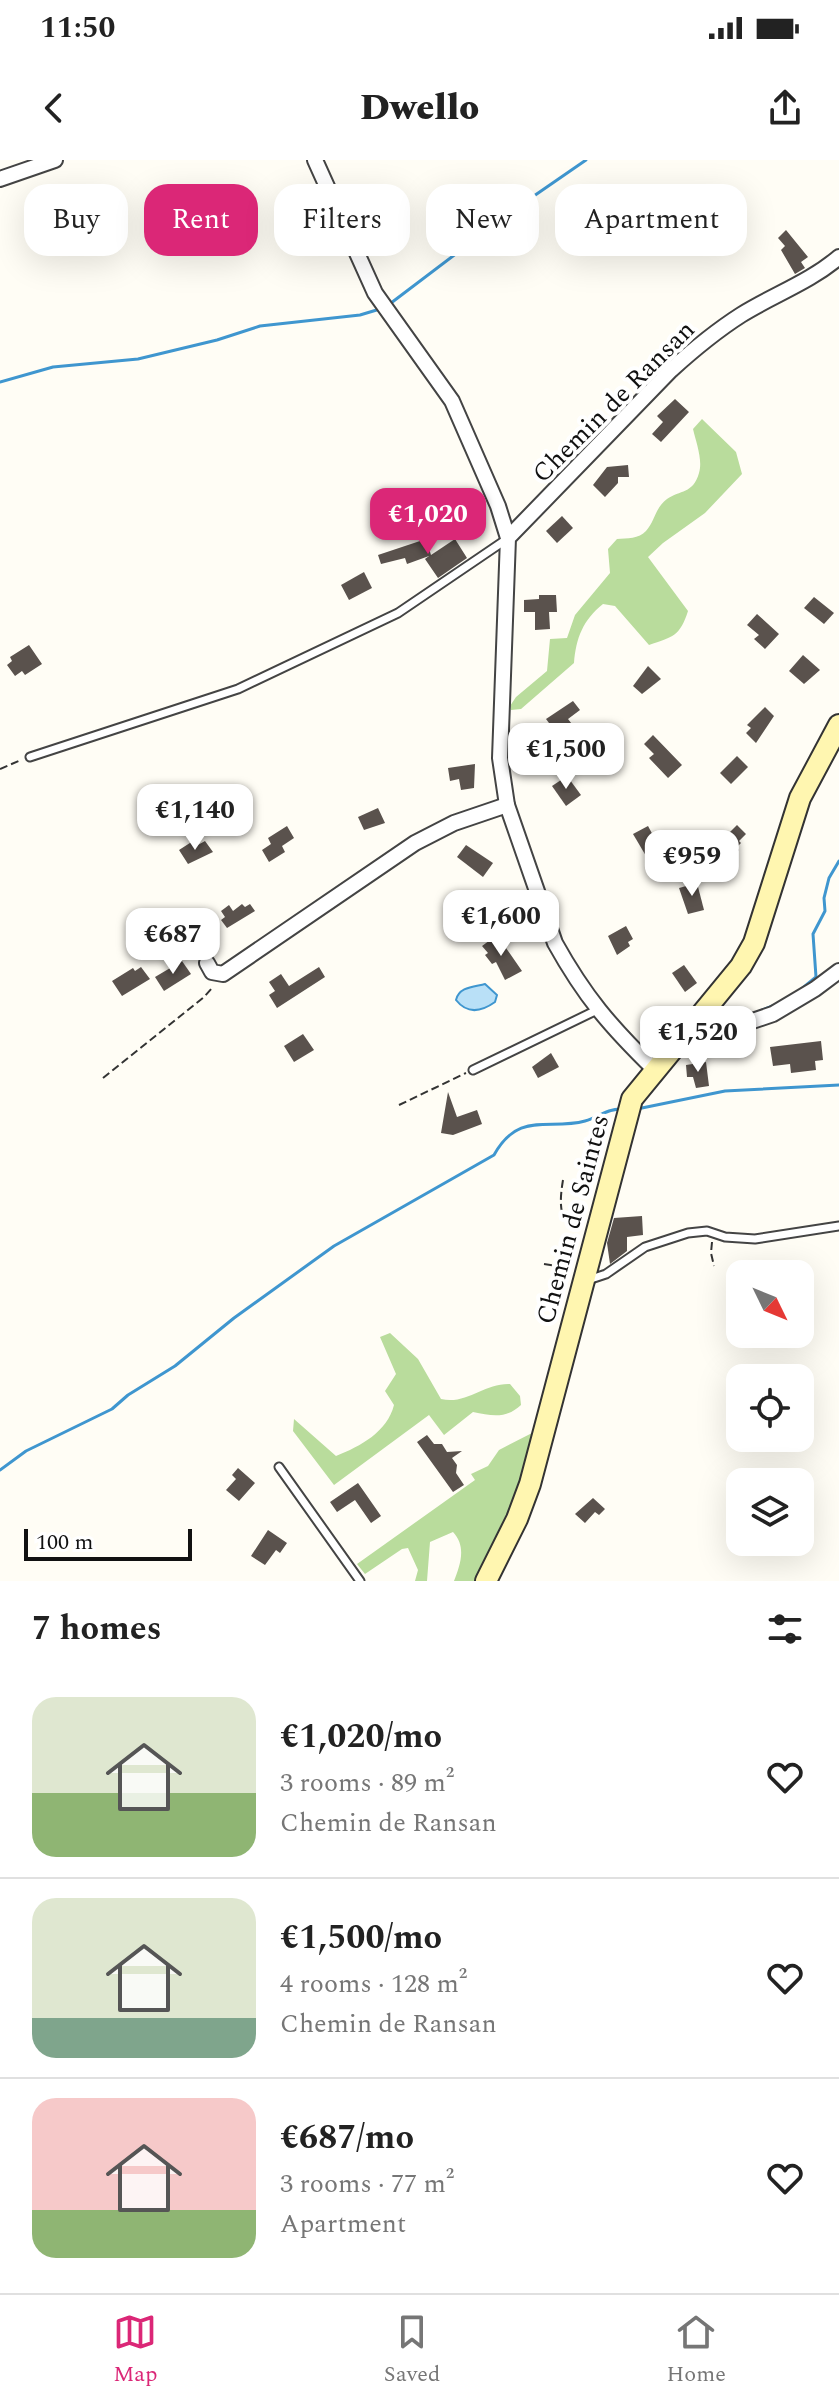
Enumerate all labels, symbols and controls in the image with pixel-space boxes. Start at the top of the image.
text: 11:50 [40,5,115,51]
text: Dwello [360,81,479,136]
icon: back [32,86,76,130]
icon: share [763,86,807,130]
chip: Buy [24,184,128,256]
chip: Rent [144,184,258,256]
chip: Filters [274,184,410,256]
chip: New [426,184,539,256]
chip: Apartment [555,184,747,256]
street label: Chemin de Ransan [523,311,704,492]
pin: €1,020 [363,488,493,556]
text: €1,020 [388,494,468,534]
pin: €1,500 [501,723,631,791]
text: €1,500 [526,729,606,769]
pin: €1,140 [130,784,260,852]
text: €1,140 [155,790,235,830]
pin: €959 [645,830,739,898]
text: €959 [663,836,721,876]
pin: €1,600 [436,890,566,958]
text: €1,600 [461,896,541,936]
pin: €687 [126,908,220,976]
text: €687 [144,914,202,954]
pin: €1,520 [633,1006,763,1074]
text: €1,520 [658,1012,738,1052]
street label: Chemin de Saintes [526,1110,620,1329]
north arrow [726,1260,814,1348]
map controls [726,1260,814,1556]
button: locate [726,1364,814,1452]
button: layers [726,1468,814,1556]
scale bar [24,1525,192,1561]
text: 100 m [36,1526,93,1559]
text: 7 homes [32,1603,162,1655]
icon: filters [763,1607,807,1651]
text: €1,020/mo [280,1711,442,1763]
icon: home [96,1729,192,1825]
icon: heart [763,1755,807,1799]
text: 3 rooms · 89 m² [280,1763,454,1803]
text: Chemin de Ransan [280,1803,497,1843]
text: €1,500/mo [280,1912,442,1964]
icon: home [96,1930,192,2026]
icon: heart [763,1956,807,2000]
text: 4 rooms · 128 m² [280,1964,467,2004]
text: Chemin de Ransan [280,2004,497,2044]
text: €687/mo [280,2112,414,2164]
icon: home [96,2130,192,2226]
icon: heart [763,2156,807,2200]
text: 3 rooms · 77 m² [280,2164,454,2204]
text: Apartment [280,2204,406,2244]
tab: Map [113,2310,158,2391]
tab: Saved [384,2310,440,2391]
tab: Home [667,2310,726,2391]

